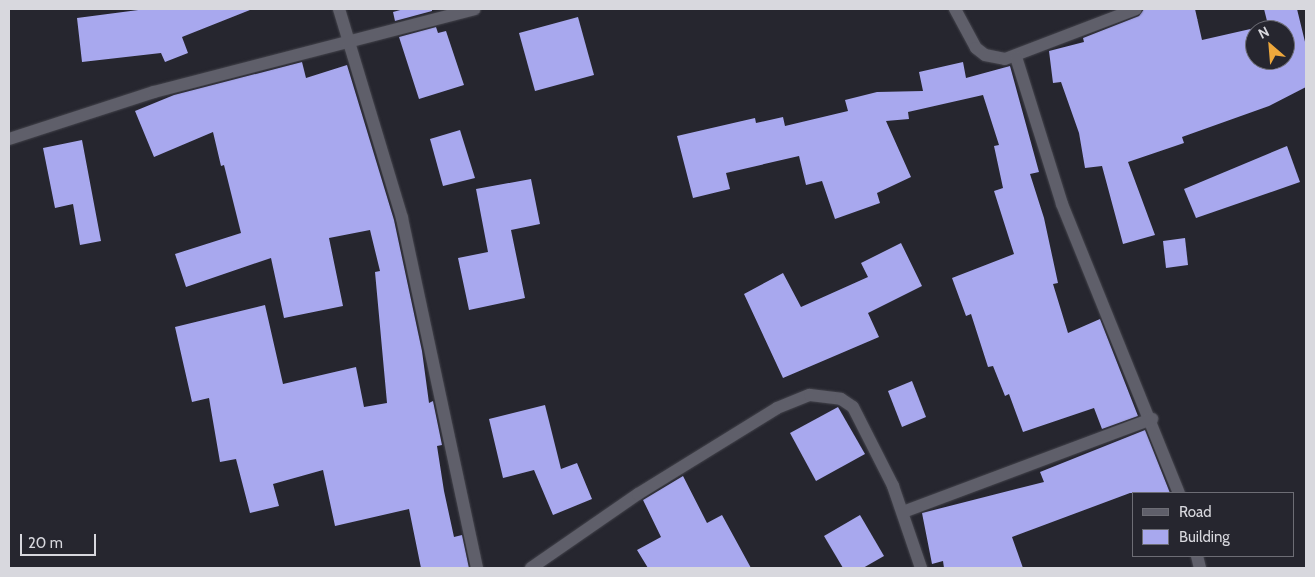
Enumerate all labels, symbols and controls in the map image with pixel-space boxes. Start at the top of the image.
north arrow [1245,20,1295,70]
text: N [1255,22,1272,43]
legend [1132,492,1295,557]
text: Road [1179,503,1212,521]
scale bar [22,524,99,556]
text: Building [1179,528,1230,546]
text: 20 m [28,534,63,552]

